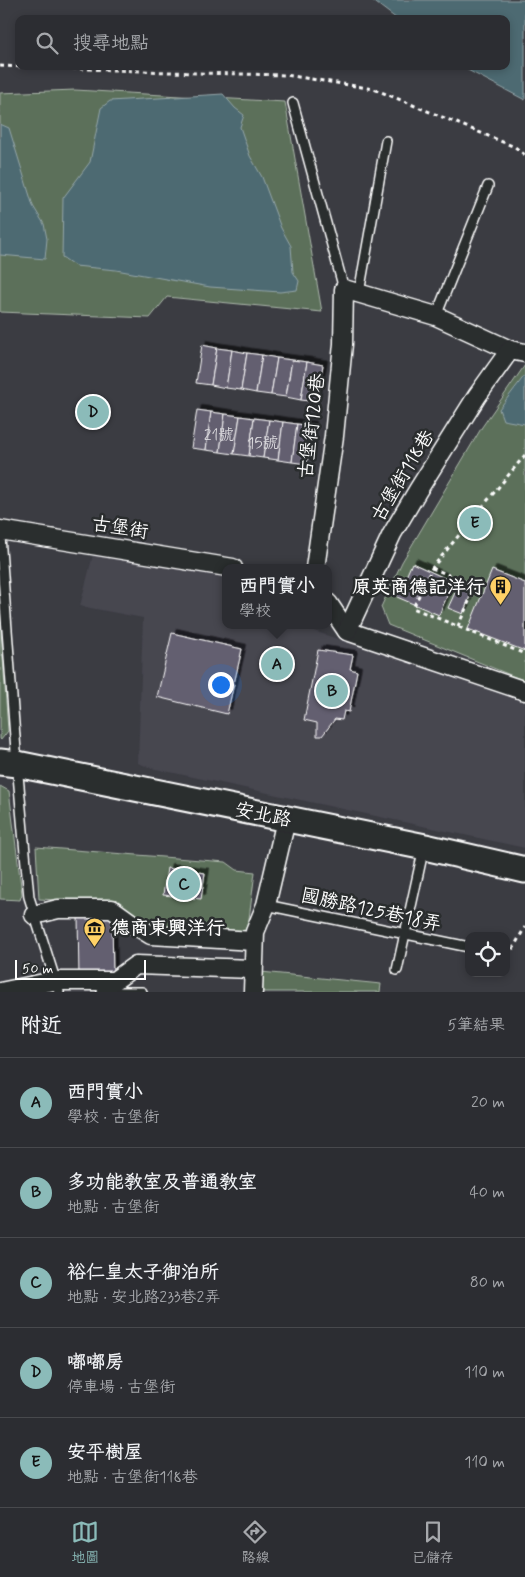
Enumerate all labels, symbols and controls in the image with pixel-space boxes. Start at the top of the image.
search box [15,15,510,70]
icon: search [33,29,61,57]
text: 搜尋地點 [73,31,149,56]
street label: 古堡街120巷 [293,372,331,480]
pin: D [77,393,109,431]
house number: 21號 [204,425,234,446]
street label: 古堡街118巷 [366,425,440,527]
house number: 15號 [247,433,279,454]
pin: E [459,504,491,542]
street label: 古堡街 [90,511,150,545]
popup [222,564,332,629]
text: 西門實小 [239,574,315,599]
place label: 原英商德記洋行 [352,575,485,600]
building icon: 原英商德記洋行 [489,575,513,606]
text: 學校 [239,601,271,622]
pin: A [261,645,293,683]
your location [208,672,234,698]
pin: B [316,672,348,710]
street label: 安北路 [233,797,293,833]
pin: C [168,865,200,903]
street label: 國勝路125巷18弄 [298,883,444,937]
museum icon: 德商東興洋行 [83,916,107,947]
place label: 德商東興洋行 [111,916,225,941]
map controls [465,932,510,977]
button: locate [465,932,510,977]
scale bar [15,957,146,980]
text: 50 m [22,960,53,978]
text: 附近 [20,1012,62,1040]
text: 5筆結果 [447,1015,505,1036]
text: 西門實小 [67,1080,143,1105]
text: A [31,1092,41,1113]
text: 20 m [471,1092,505,1113]
text: 學校 · 古堡街 [67,1107,159,1128]
text: 多功能教室及普通教室 [67,1170,257,1195]
text: B [31,1182,41,1203]
text: 40 m [469,1182,505,1203]
text: 地點 · 古堡街 [67,1197,159,1218]
text: 裕仁皇太子御泊所 [67,1260,219,1285]
text: C [30,1272,42,1293]
text: 80 m [470,1272,505,1293]
text: 地點 · 安北路233巷2弄 [67,1287,220,1308]
text: 嘟嘟房 [67,1350,124,1375]
text: D [30,1362,42,1383]
text: 110 m [464,1362,505,1383]
text: 停車場 · 古堡街 [67,1377,175,1398]
text: 安平樹屋 [67,1440,143,1465]
text: E [31,1452,41,1473]
text: 110 m [464,1452,505,1473]
text: 地點 · 古堡街118巷 [67,1467,198,1488]
tab: 地圖 [71,1518,99,1567]
tab: 路線 [241,1518,269,1567]
tab: 已儲存 [412,1518,454,1567]

